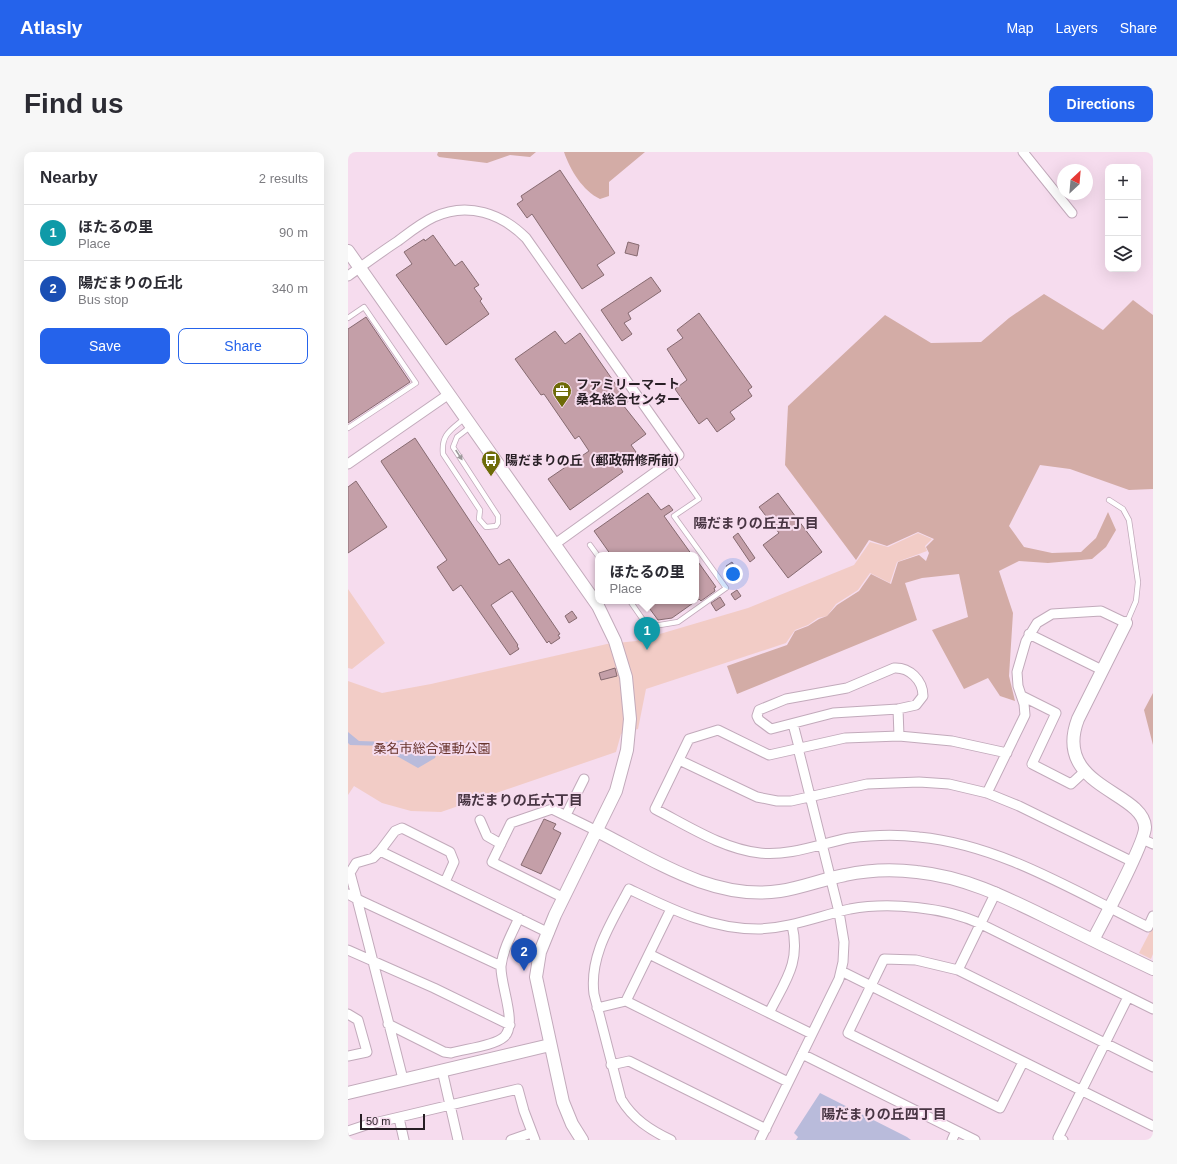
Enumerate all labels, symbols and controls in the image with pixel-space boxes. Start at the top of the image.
text: Atlasly [20,17,82,38]
text: Map [1006,20,1034,36]
text: Layers [1056,20,1098,36]
text: Share [1120,20,1157,36]
button: Directions [1049,86,1153,122]
text: Find us [24,88,124,119]
north arrow [1057,164,1093,200]
map controls [1105,164,1141,272]
button: + [1105,164,1141,200]
text: Nearby [40,168,98,187]
text: 2 results [259,171,308,186]
button: − [1105,200,1141,236]
text: ほたるの里 [78,218,153,235]
text: 1 [49,225,57,240]
text: 90 m [279,225,308,240]
text: Place [78,236,111,251]
button: layers [1105,236,1141,272]
text: 陽だまりの丘北 [78,274,183,291]
text: 2 [49,281,57,296]
text: 340 m [272,281,308,296]
text: Bus stop [78,292,129,307]
button: Save [40,328,170,364]
button: Share [178,328,308,364]
place label: ファミリーマート 桑名総合センター [576,377,680,407]
office icon: ファミリーマート 桑名総合センター [551,380,573,408]
bus stop icon: 陽だまりの丘（郵政研修所前） [480,449,502,477]
one-way arrow [455,450,463,460]
place label: 陽だまりの丘（郵政研修所前） [505,453,687,468]
district label: 陽だまりの丘五丁目 [693,515,819,531]
popup [595,552,699,604]
text: ほたるの里 [609,563,685,580]
your location [723,564,743,584]
text: Place [609,581,642,596]
pin: 1 [634,617,660,650]
park label: 桑名市総合運動公園 [373,741,491,756]
district label: 陽だまりの丘六丁目 [457,792,583,808]
pin: 2 [511,938,537,971]
district label: 陽だまりの丘四丁目 [821,1106,947,1122]
scale bar [360,1112,425,1131]
text: 50 m [366,1115,390,1127]

